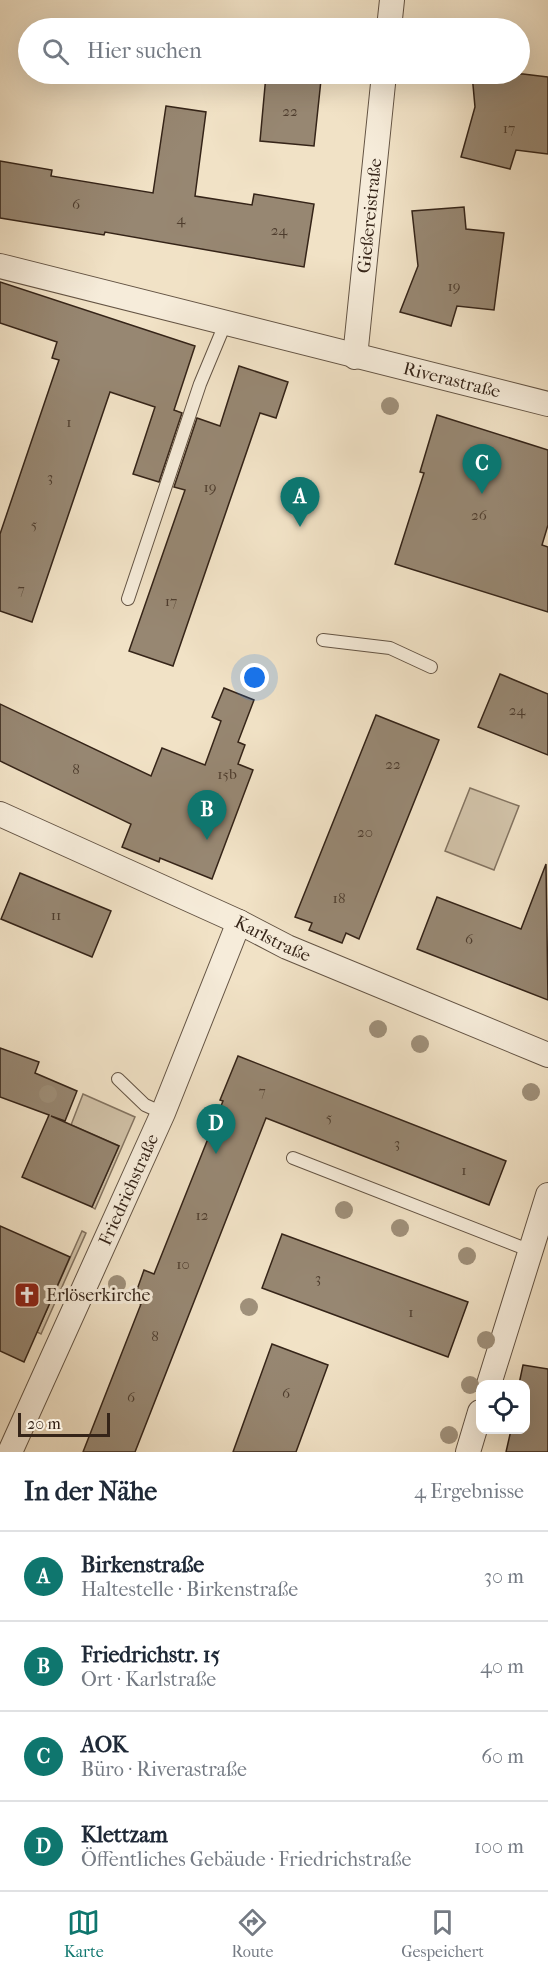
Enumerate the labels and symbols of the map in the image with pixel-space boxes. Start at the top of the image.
house number: 22 [282,102,298,120]
house number: 17 [503,119,515,137]
street label: Gießereistraße [353,157,386,274]
house number: 6 [72,195,81,213]
house number: 4 [177,210,187,228]
house number: 24 [271,221,288,239]
house number: 19 [447,277,461,295]
street label: Riverastraße [401,357,503,402]
house number: 1 [66,413,72,431]
pin: C [462,444,502,494]
house number: 3 [47,468,53,486]
house number: 19 [203,478,217,496]
pin: A [280,478,320,527]
house number: 26 [471,506,488,524]
house number: 5 [31,515,37,533]
house number: 7 [17,580,25,598]
house number: 17 [165,592,177,610]
your location [240,663,269,692]
house number: 24 [509,701,526,719]
house number: 22 [385,755,401,773]
house number: 8 [72,760,80,778]
house number: 15b [217,765,237,783]
pin: B [188,790,226,840]
house number: 20 [357,823,373,841]
house number: 18 [333,889,345,907]
house number: 11 [51,906,61,924]
street label: Karlstraße [231,911,314,966]
house number: 6 [465,930,474,948]
house number: 7 [258,1082,266,1100]
pin: D [196,1104,236,1154]
house number: 5 [326,1108,332,1126]
street label: Friedrichstraße [94,1130,163,1248]
house number: 3 [394,1134,400,1152]
house number: 1 [461,1161,467,1179]
house number: 12 [195,1206,209,1224]
house number: 10 [176,1255,190,1273]
house number: 3 [315,1269,321,1287]
church icon: Erlöserkirche [12,1280,42,1310]
place label: Erlöserkirche [46,1285,151,1306]
house number: 1 [408,1303,414,1321]
house number: 8 [151,1327,159,1345]
house number: 6 [282,1384,291,1402]
house number: 6 [127,1388,136,1406]
scale bar [18,1410,110,1438]

